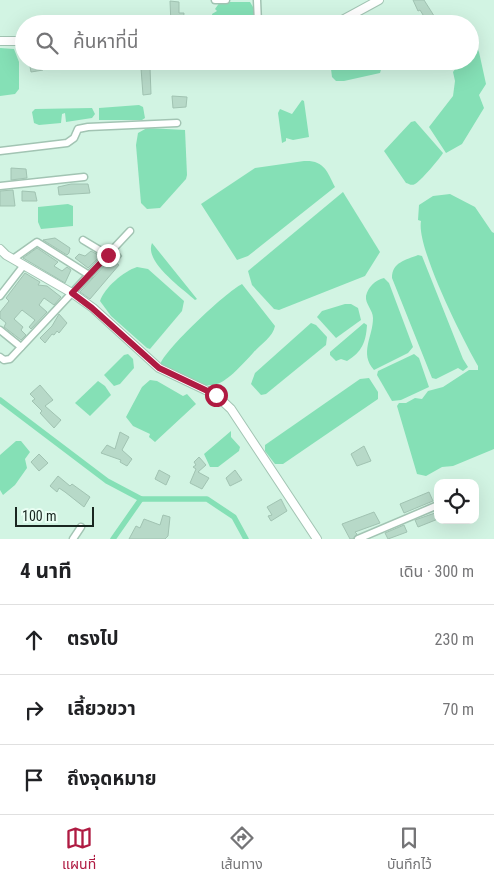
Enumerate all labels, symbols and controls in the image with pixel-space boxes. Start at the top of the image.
search box [15,15,479,70]
icon: search [33,29,61,57]
text: ค้นหาที่นี่ [73,30,138,53]
route end [97,244,120,267]
route start [205,384,228,407]
map controls [434,479,479,524]
button: locate [434,479,479,524]
scale bar [15,504,94,527]
text: 100 m [22,508,57,524]
text: 4 นาที [20,559,72,583]
text: เดิน · 300 m [399,562,474,581]
icon: ahead [20,626,48,654]
text: ตรงไป [67,627,119,650]
text: 230 m [435,630,474,649]
icon: right [20,696,48,724]
text: เลี้ยวขวา [67,697,136,720]
text: 70 m [442,700,474,719]
icon: arrive [20,766,48,794]
text: ถึงจุดหมาย [67,767,157,790]
tab: แผนที่ [62,824,96,875]
tab: เส้นทาง [220,824,263,875]
tab: บันทึกไว้ [387,824,432,875]

